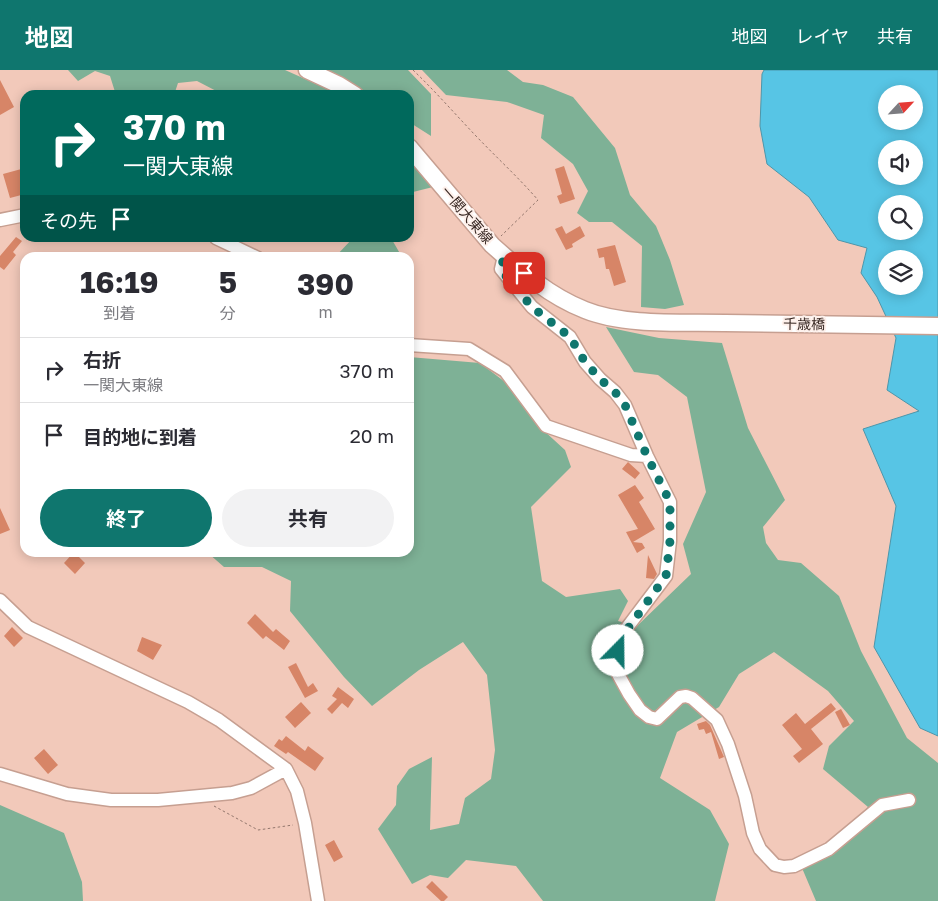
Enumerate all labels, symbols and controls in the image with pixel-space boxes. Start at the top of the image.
text: 地図 [25,22,73,51]
text: 地図 [732,25,768,47]
text: レイヤ [796,25,849,47]
text: 共有 [877,25,913,47]
north arrow [878,85,922,130]
map controls [878,85,923,295]
text: 370 m [123,106,226,148]
icon: right [40,110,105,175]
button: sound [878,140,923,185]
text: 一関大東線 [123,152,233,179]
street label: 一関大東線 [438,183,497,247]
button: search [878,195,923,240]
icon: arrive [107,205,135,233]
text: その先 [40,209,97,232]
button: layers [878,250,923,295]
pin [503,252,545,294]
icon: arrive [510,259,538,287]
text: 16:19 [80,264,159,300]
text: 5 [219,264,237,300]
text: 390 [297,266,354,302]
text: m [318,302,333,322]
text: 到着 [103,303,135,323]
text: 分 [220,303,236,323]
street label: 千歳橋 [783,315,825,332]
text: 右折 [83,348,121,371]
icon: right [40,356,68,384]
text: 370 m [339,359,394,382]
text: 一関大東線 [83,375,163,395]
icon: arrive [40,421,68,449]
text: 20 m [350,424,394,447]
text: 目的地に到着 [83,425,197,448]
button: 終了 [40,489,212,547]
button: 共有 [222,489,394,547]
position arrow [591,624,643,676]

